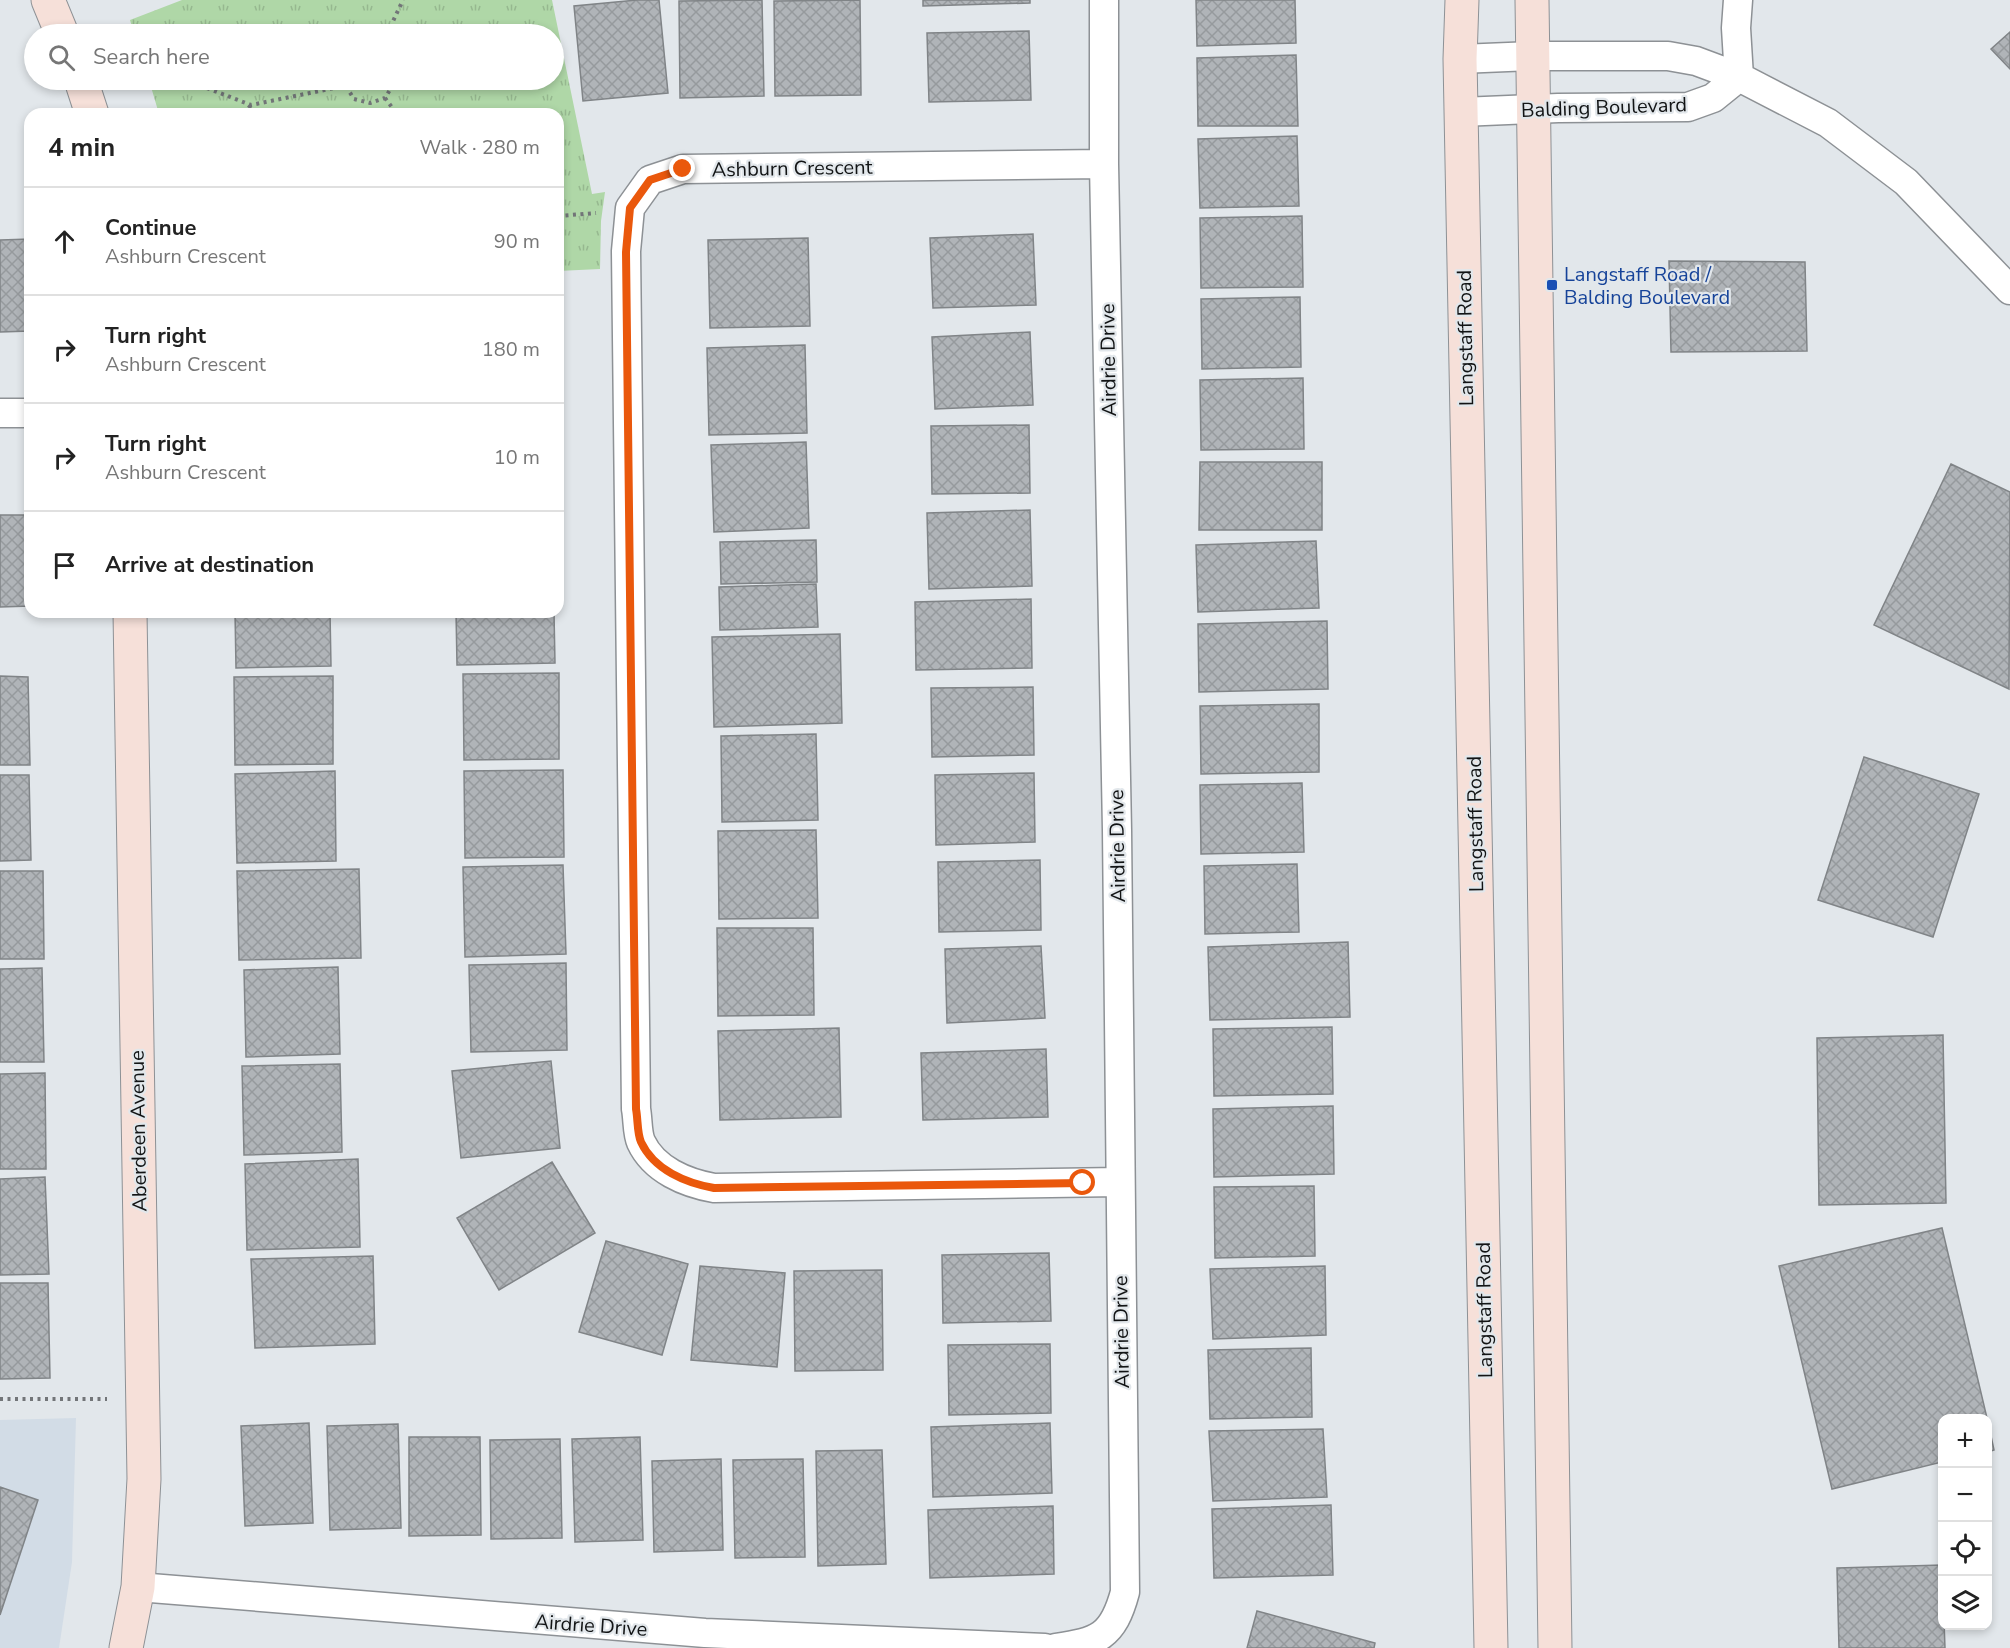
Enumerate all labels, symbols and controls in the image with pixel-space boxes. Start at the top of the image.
search box [24,24,564,90]
icon: search [45,41,78,74]
text: Search here [93,42,210,72]
street label: Balding Boulevard [1521,91,1687,124]
text: 4 min [48,130,115,165]
text: Walk · 280 m [420,134,540,161]
street label: Ashburn Crescent [711,154,874,183]
route end [669,155,695,181]
text: Continue [105,213,196,243]
icon: ahead [48,225,81,258]
text: 90 m [494,228,540,255]
text: Ashburn Crescent [105,243,266,270]
place label: Langstaff Road / Balding Boulevard [1564,261,1730,311]
street label: Langstaff Road [1451,270,1480,406]
marker: Langstaff Road / Balding Boulevard [1545,278,1559,292]
street label: Airdrie Drive [1094,303,1123,417]
text: Turn right [105,321,206,351]
icon: right [48,333,81,366]
text: 180 m [482,336,540,363]
text: Ashburn Crescent [105,351,266,378]
text: Turn right [105,429,206,459]
icon: right [48,441,81,474]
text: 10 m [494,444,540,471]
text: Ashburn Crescent [105,459,266,486]
icon: arrive [48,549,81,582]
text: Arrive at destination [105,550,314,580]
street label: Langstaff Road [1461,756,1490,892]
street label: Airdrie Drive [1103,789,1132,903]
street label: Aberdeen Avenue [124,1050,153,1212]
route start [1069,1169,1095,1195]
street label: Langstaff Road [1470,1242,1499,1378]
street label: Airdrie Drive [1107,1275,1136,1389]
map controls [1938,1414,1992,1630]
button: + [1938,1414,1992,1468]
button: − [1938,1468,1992,1522]
button: locate [1938,1522,1992,1576]
button: layers [1938,1576,1992,1630]
street label: Airdrie Drive [534,1608,648,1643]

